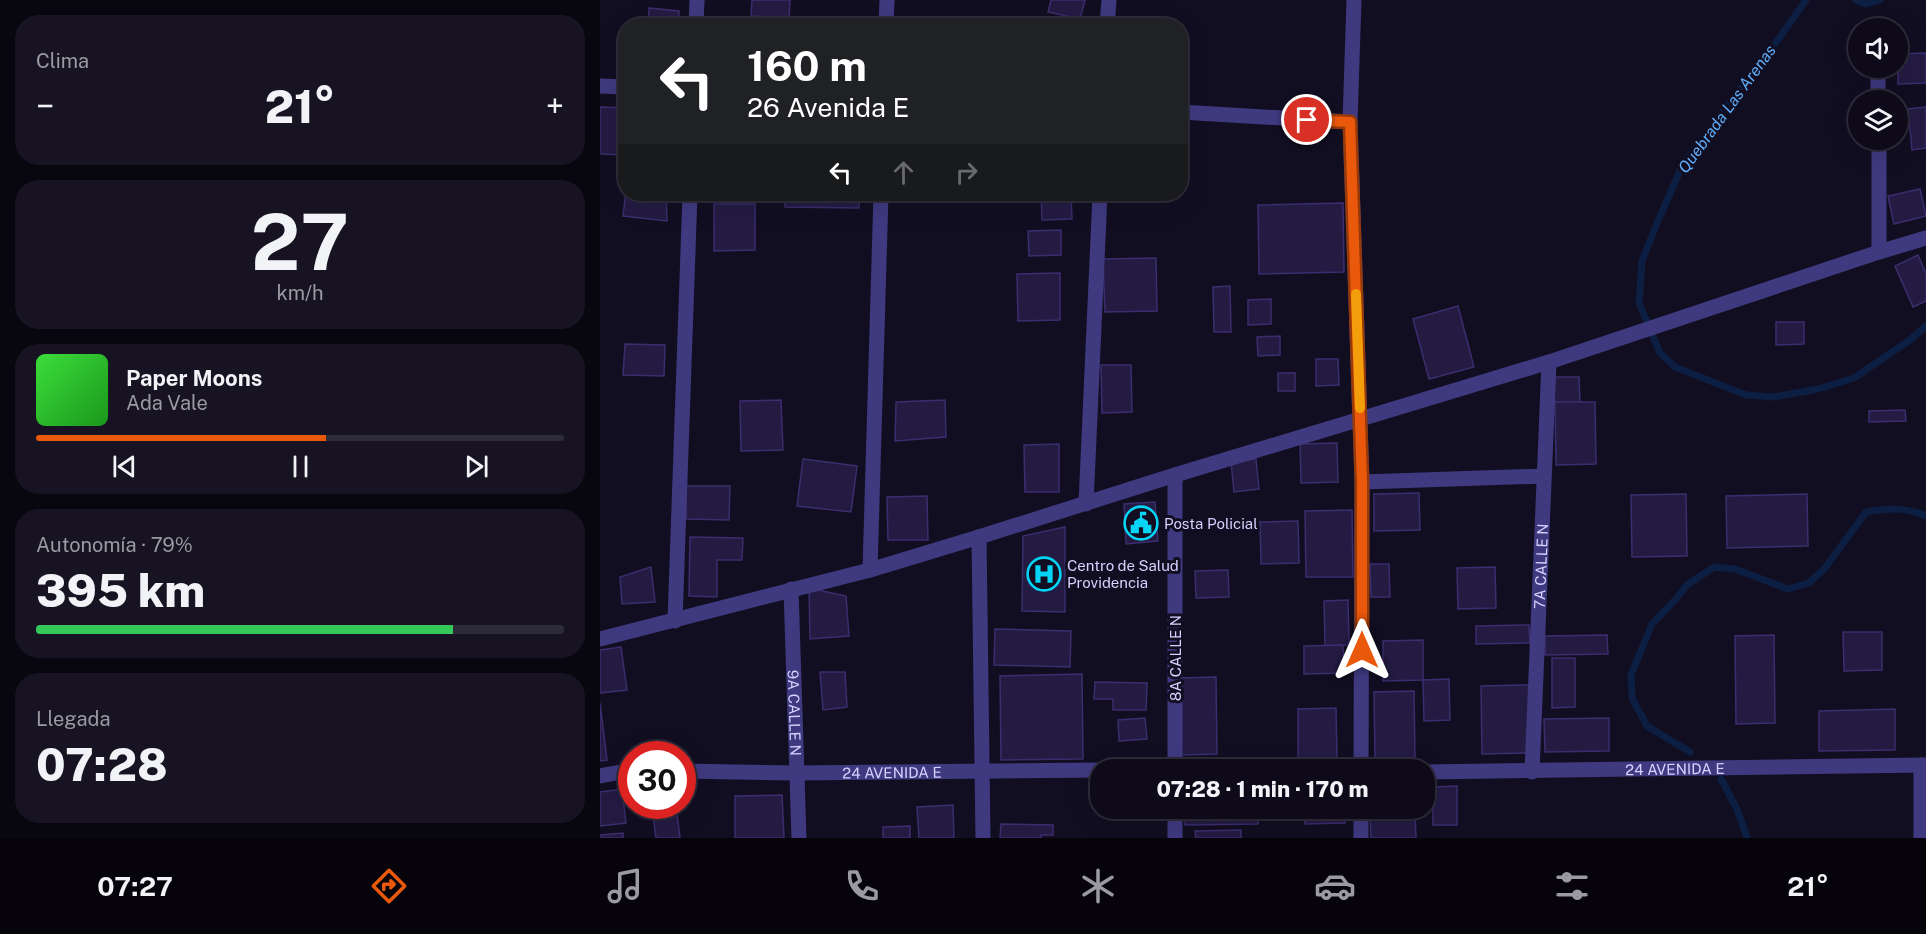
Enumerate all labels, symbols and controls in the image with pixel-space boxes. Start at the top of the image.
map controls [1848,18,1908,150]
button: sound [1848,18,1908,78]
text: 160 m [747,41,867,90]
water label: Quebrada Las Arenas [1674,41,1780,177]
icon: left [648,42,726,120]
text: Clima [36,49,89,73]
text: 21° [265,80,335,133]
text: − [36,87,54,125]
text: + [546,87,564,125]
button: layers [1848,90,1908,150]
text: 26 Avenida E [747,91,909,123]
pin [1281,94,1332,145]
icon: arrive [1290,103,1323,136]
icon: left [824,156,857,189]
icon: ahead [887,156,920,189]
icon: right [950,156,983,189]
text: 27 [251,196,349,288]
text: km/h [276,281,324,305]
text: Paper Moons [126,365,262,391]
text: Ada Vale [126,391,208,415]
icon: previous [108,450,141,483]
icon: pause [284,450,317,483]
icon: next [460,450,493,483]
public building icon: Posta Policial [1123,505,1159,541]
place label: Posta Policial [1164,515,1258,532]
street label: 7A CALLE N [1530,523,1551,609]
text: Autonomía · 79% [36,533,193,557]
hospital icon: Centro de Salud Providencia [1026,556,1062,592]
place label: Centro de Salud Providencia [1067,557,1179,591]
text: 395 km [36,564,205,617]
street label: 8A CALLE N [1167,615,1184,701]
position arrow [1330,618,1394,682]
street label: 9A CALLE N [785,670,805,756]
text: Llegada [36,707,111,731]
text: 07:28 [36,738,168,791]
speed limit sign: 30 [618,741,696,819]
street label: 24 AVENIDA E [1625,759,1725,778]
street label: 24 AVENIDA E [842,763,942,781]
text: 07:28 · 1 min · 170 m [1156,776,1369,802]
icon: directions [368,865,410,907]
icon: music [604,865,646,907]
icon: phone [841,865,883,907]
icon: climate [1077,865,1119,907]
icon: car [1314,865,1356,907]
icon: filters [1551,865,1593,907]
text: 07:27 [97,870,173,902]
text: 21° [1787,870,1829,902]

